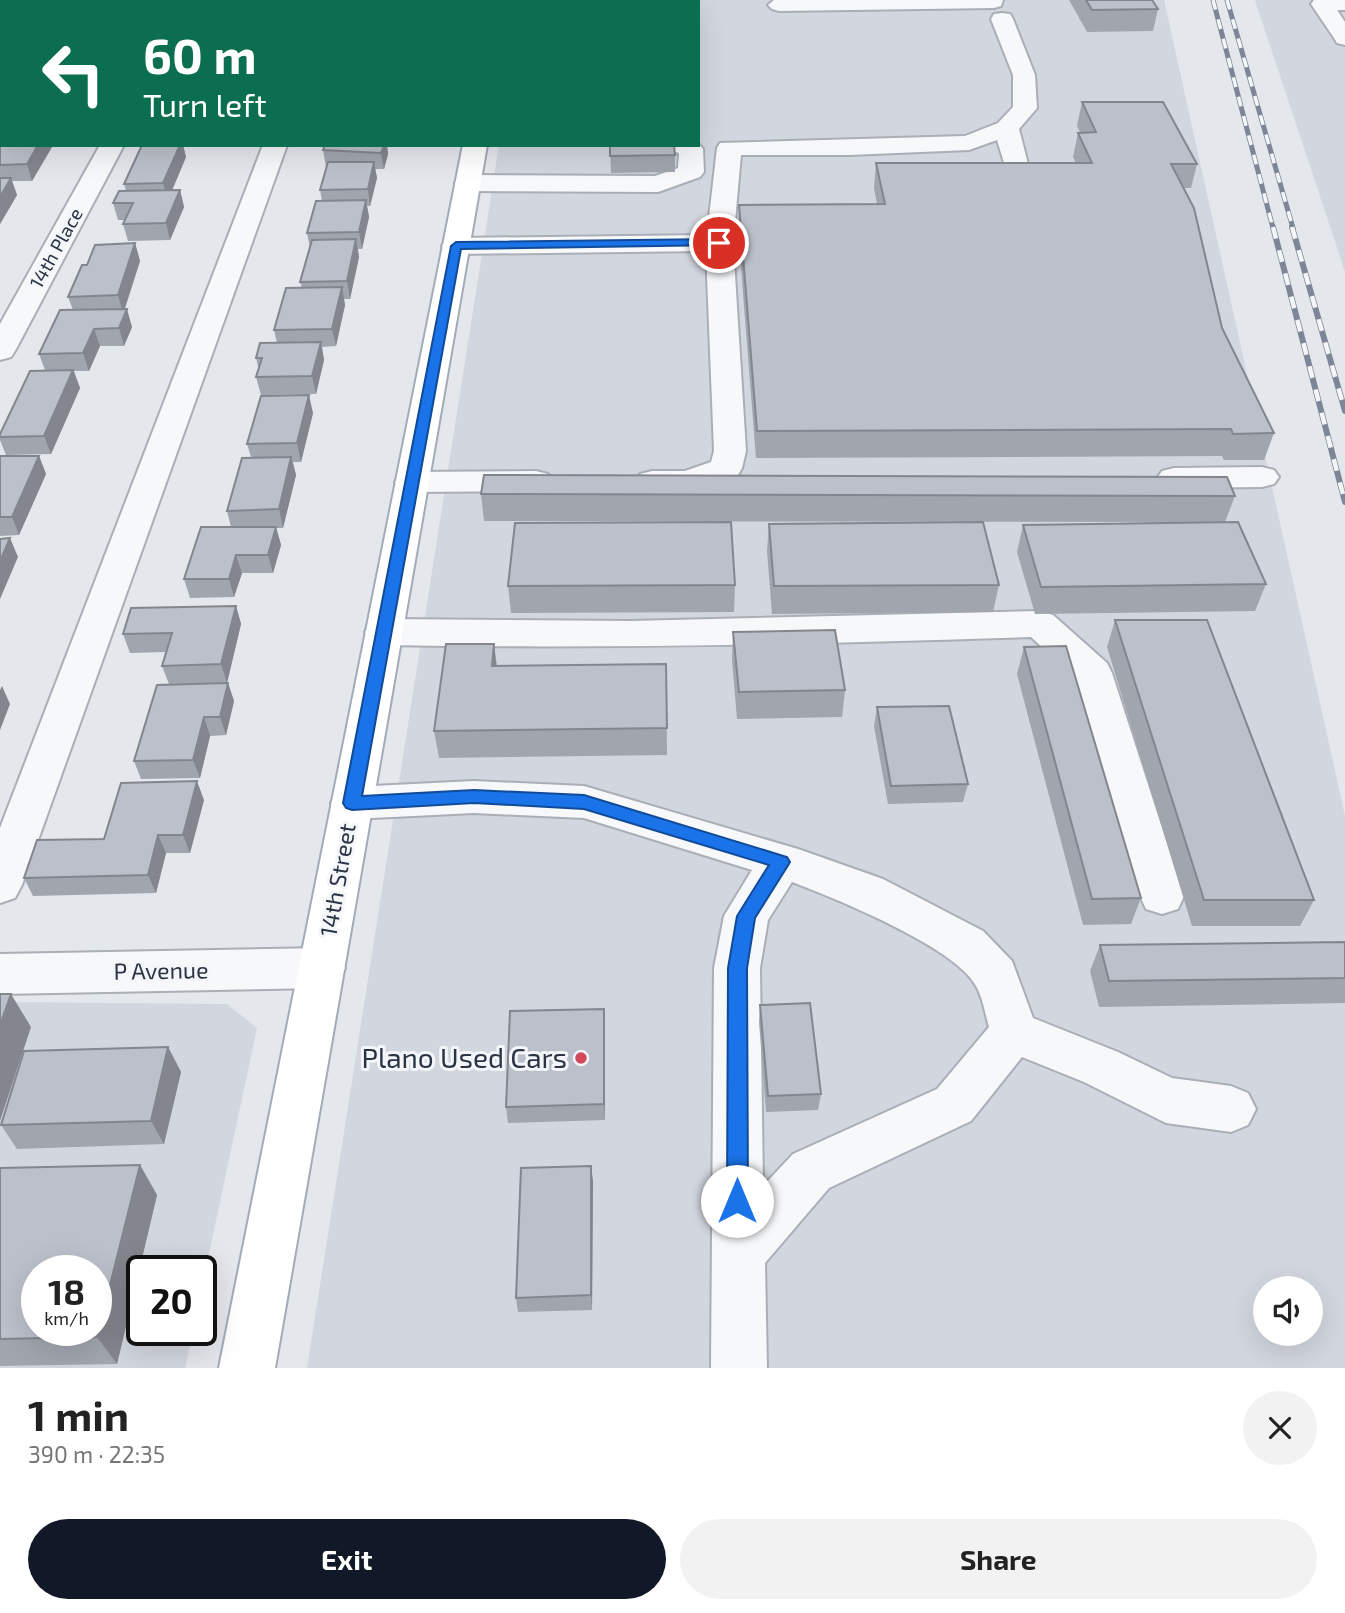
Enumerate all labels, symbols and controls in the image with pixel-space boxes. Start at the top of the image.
text: 60 m [143,25,257,84]
icon: left [28,28,119,119]
text: Turn left [143,85,267,123]
street label: 14th Place [24,204,87,292]
pin [689,213,749,273]
icon: arrive [700,224,738,262]
street label: 14th Street [313,821,361,939]
street label: P Avenue [113,955,209,985]
place label: Plano Used Cars [361,1040,567,1074]
marker: Plano Used Cars [573,1050,589,1066]
position arrow [700,1164,774,1238]
speed limit sign: 20 [126,1255,217,1346]
text: 18 [48,1270,85,1312]
map controls [1253,1276,1323,1346]
button: sound [1253,1276,1323,1346]
text: km/h [44,1307,89,1329]
text: 1 min [28,1389,129,1439]
button: close [1243,1391,1317,1465]
text: 390 m · 22:35 [28,1440,165,1468]
button: Exit [28,1519,666,1599]
button: Share [680,1519,1317,1599]

